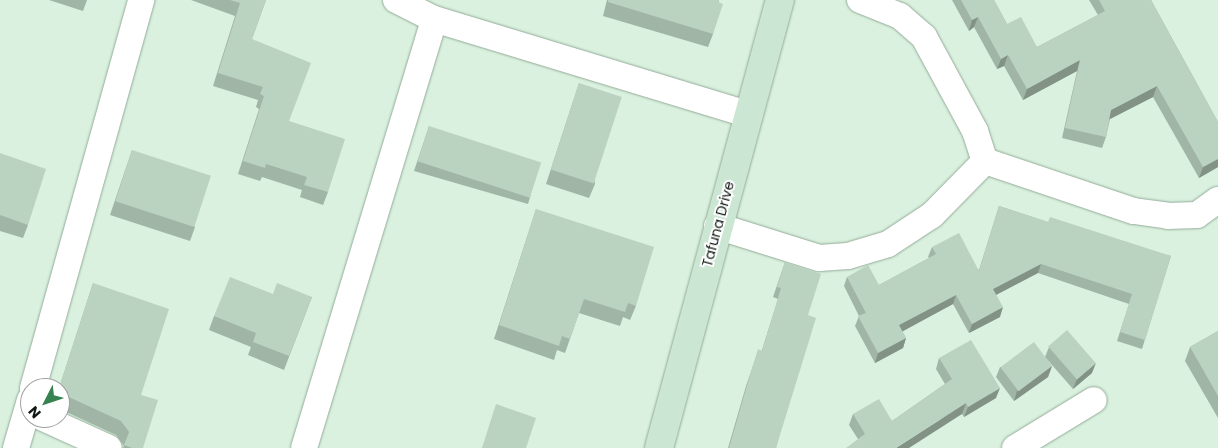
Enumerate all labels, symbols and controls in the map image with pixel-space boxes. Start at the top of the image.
street label: Tafuna Drive [699,179,737,269]
north arrow [20,378,70,428]
text: N [23,402,45,423]

